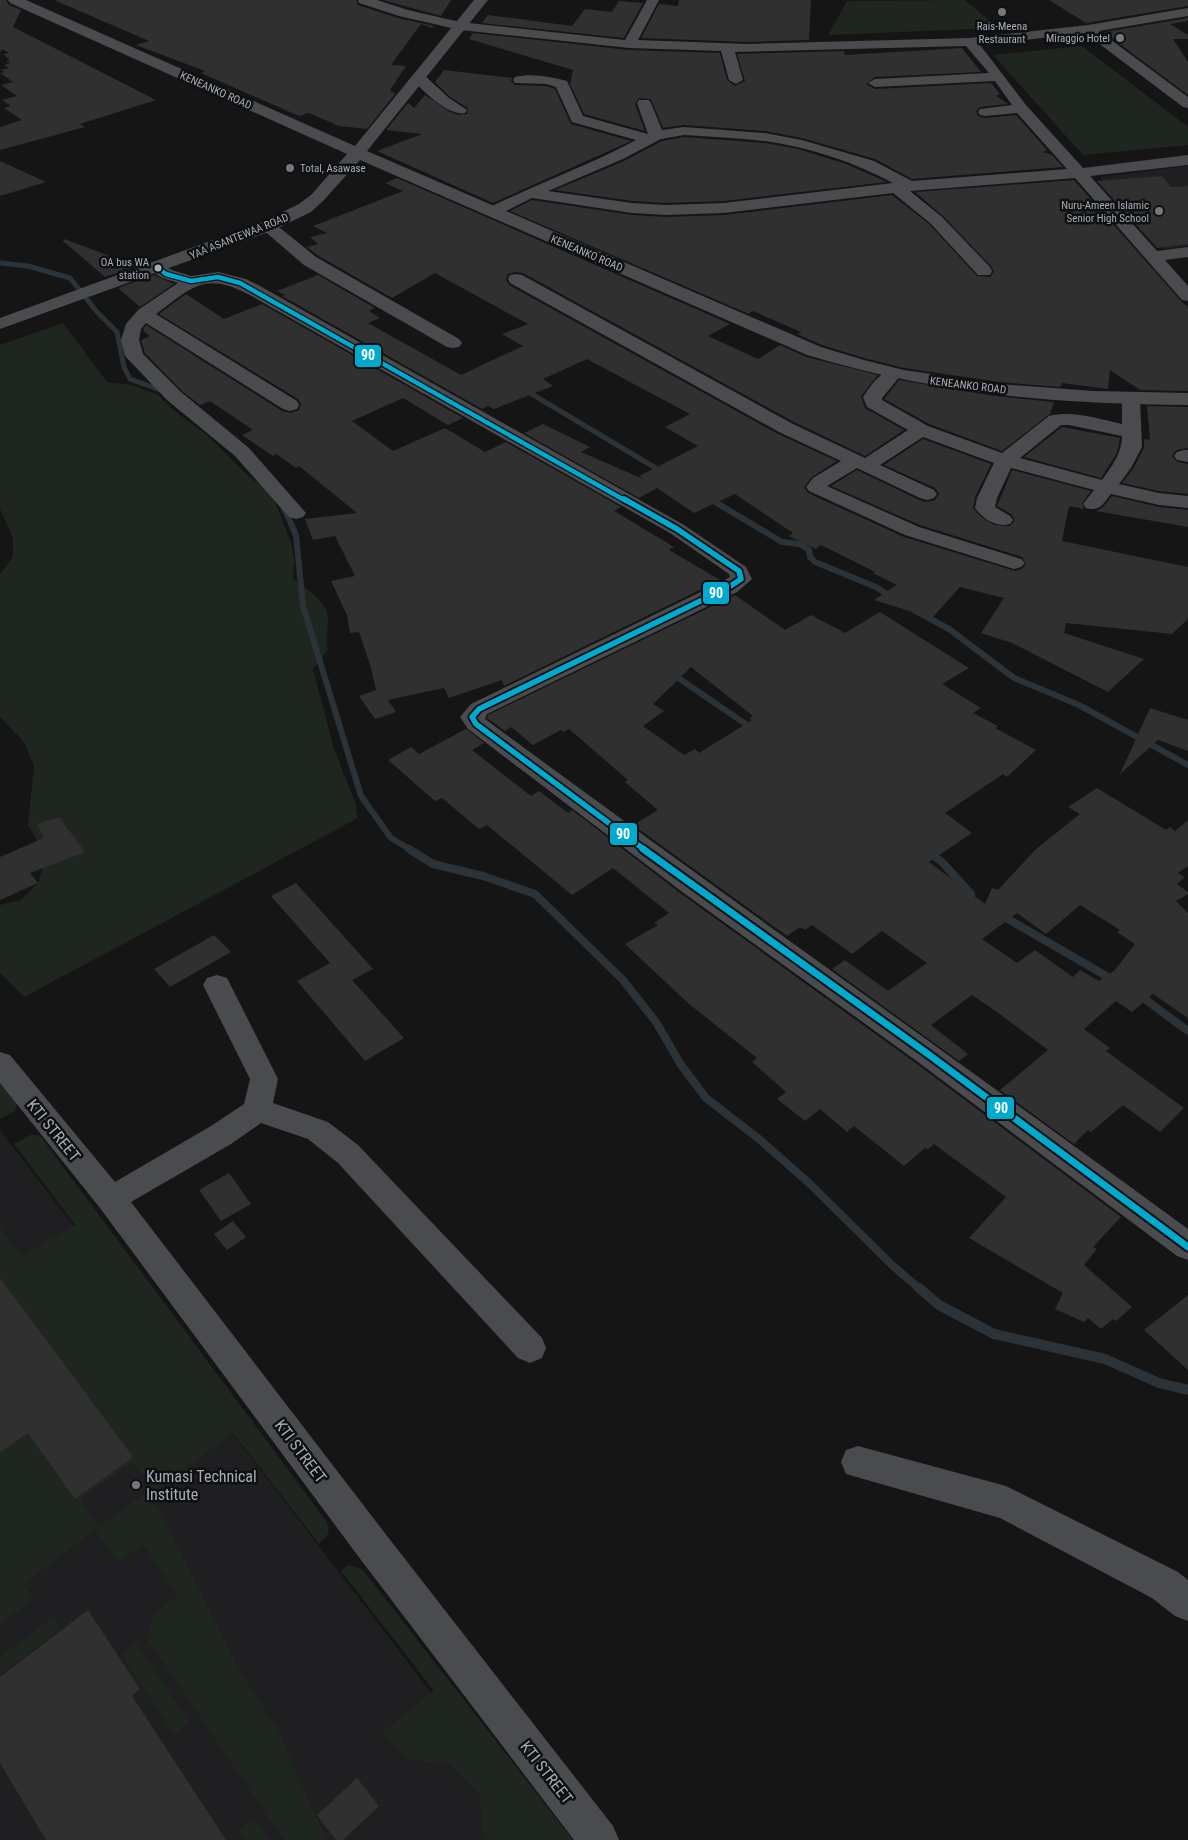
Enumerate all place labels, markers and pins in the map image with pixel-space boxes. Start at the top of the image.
marker: Rais-Meena Restaurant [996,6,1008,18]
place label: Rais-Meena Restaurant [977,20,1027,46]
place label: Miraggio Hotel [1046,32,1110,45]
marker: Miraggio Hotel [1114,32,1126,44]
marker: Total, Asawase [284,162,296,174]
place label: Total, Asawase [300,162,366,175]
place label: Nuru-Ameen Islamic Senior High School [1061,199,1149,225]
marker: Nuru-Ameen Islamic Senior High School [1153,205,1165,217]
place label: OA bus WA station [101,256,150,282]
marker: OA bus WA station [153,263,163,273]
place label: Kumasi Technical Institute [146,1467,257,1504]
marker: Kumasi Technical Institute [130,1479,142,1491]

